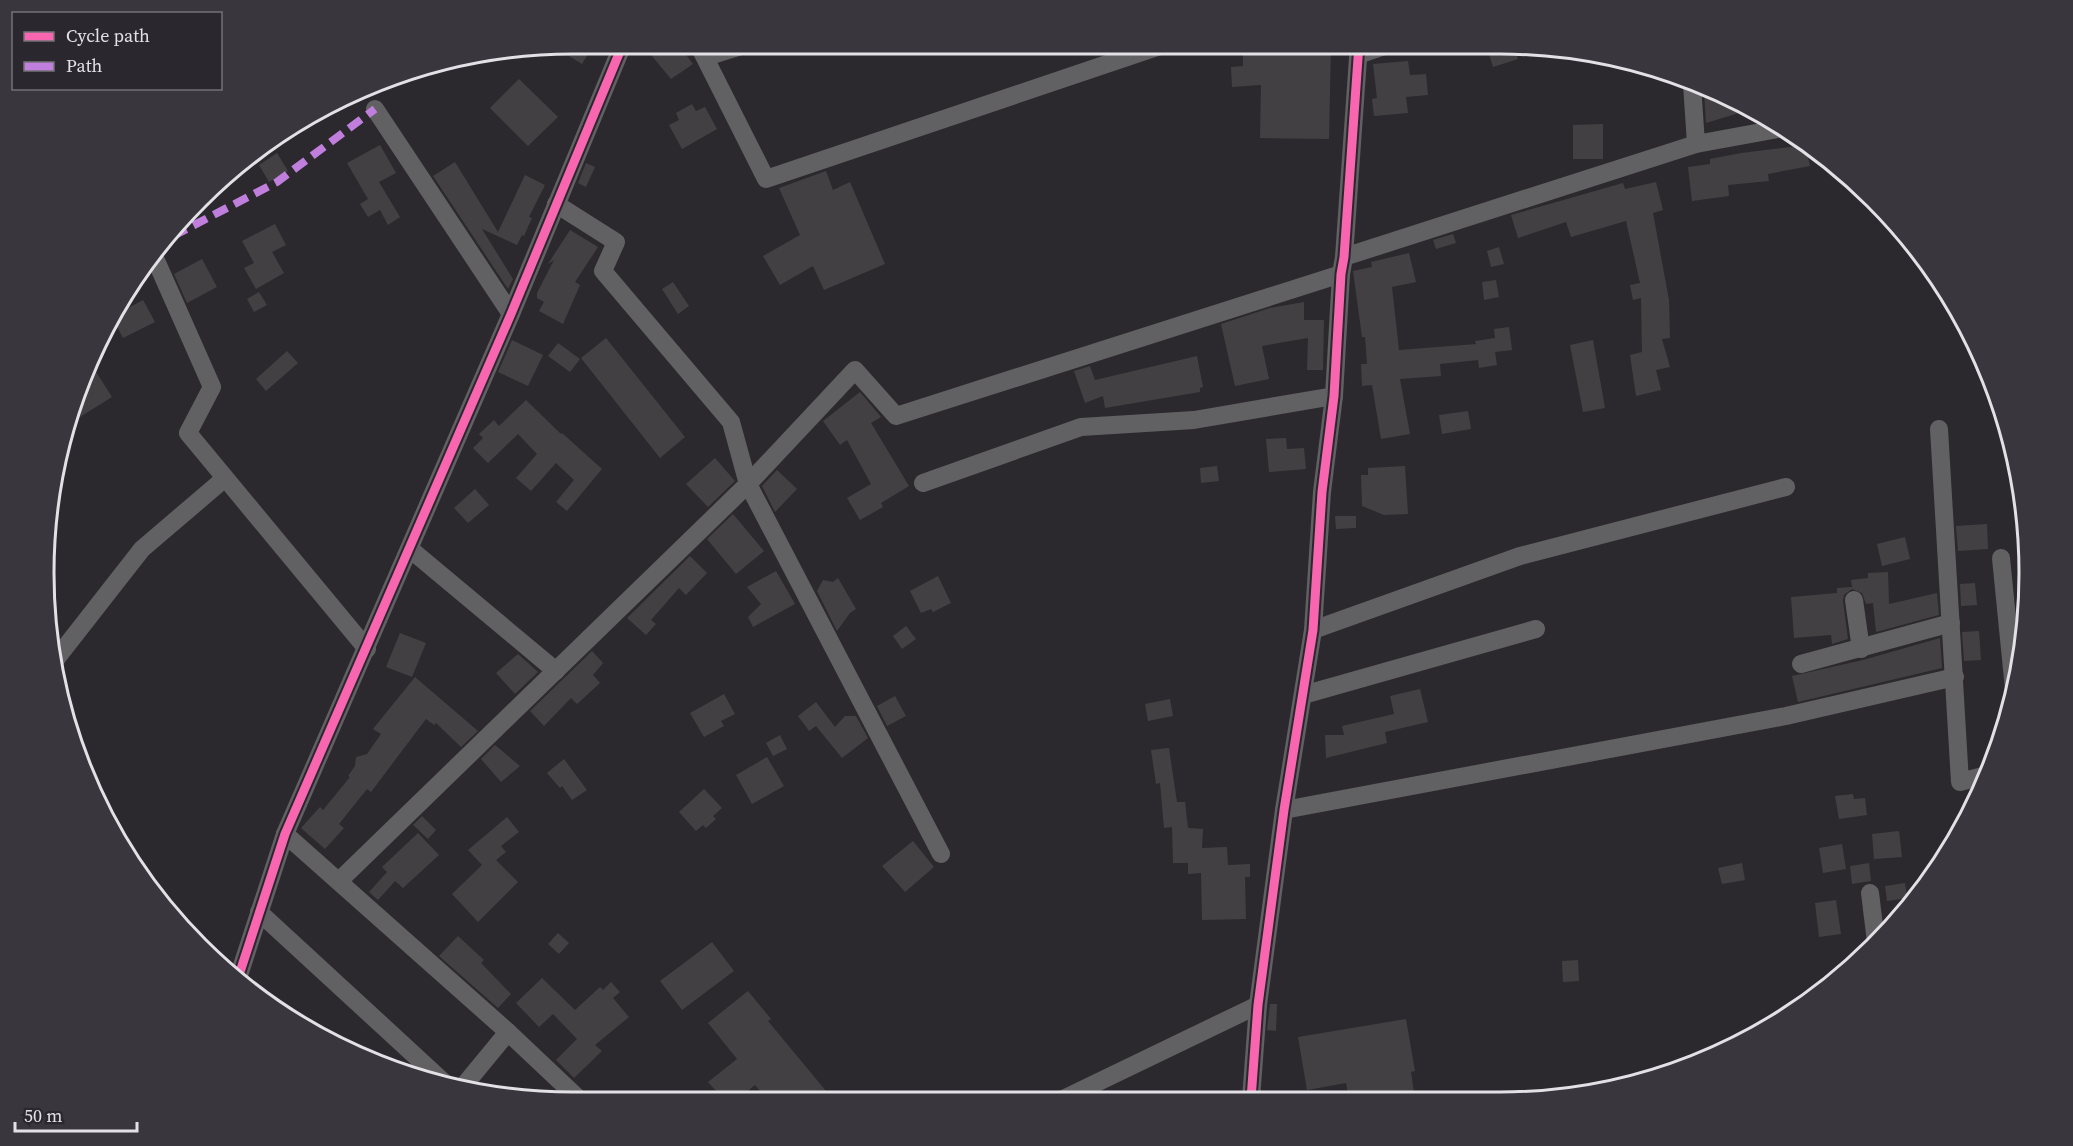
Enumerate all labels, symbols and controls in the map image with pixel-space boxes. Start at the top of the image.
legend [12,12,222,90]
text: Cycle path [66,23,150,48]
text: Path [66,53,103,78]
scale bar [15,1095,136,1133]
text: 50 m [24,1103,62,1128]

